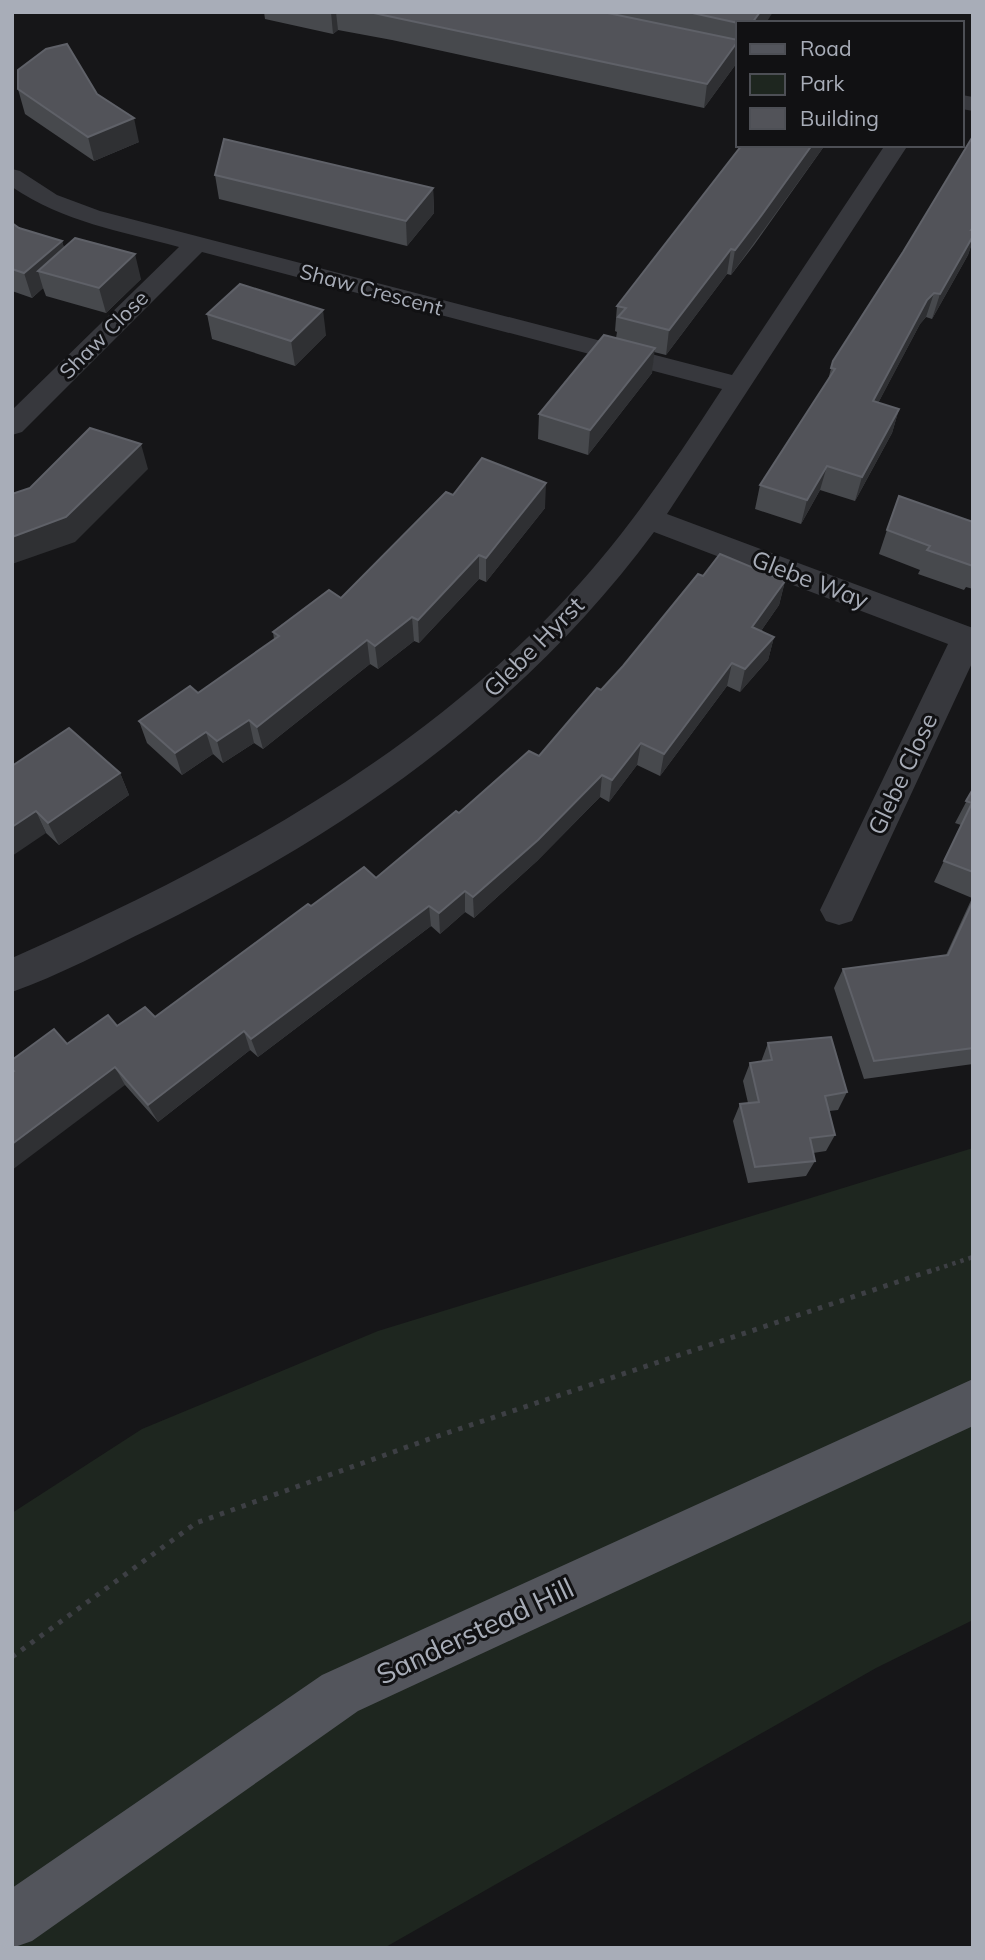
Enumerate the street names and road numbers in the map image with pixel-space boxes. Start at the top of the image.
street label: Shaw Crescent [297,258,445,321]
street label: Shaw Close [54,285,153,384]
street label: Glebe Way [748,543,873,615]
street label: Glebe Hyrst [477,590,590,703]
street label: Glebe Close [861,708,943,839]
street label: Sanderstead Hill [371,1570,579,1692]

